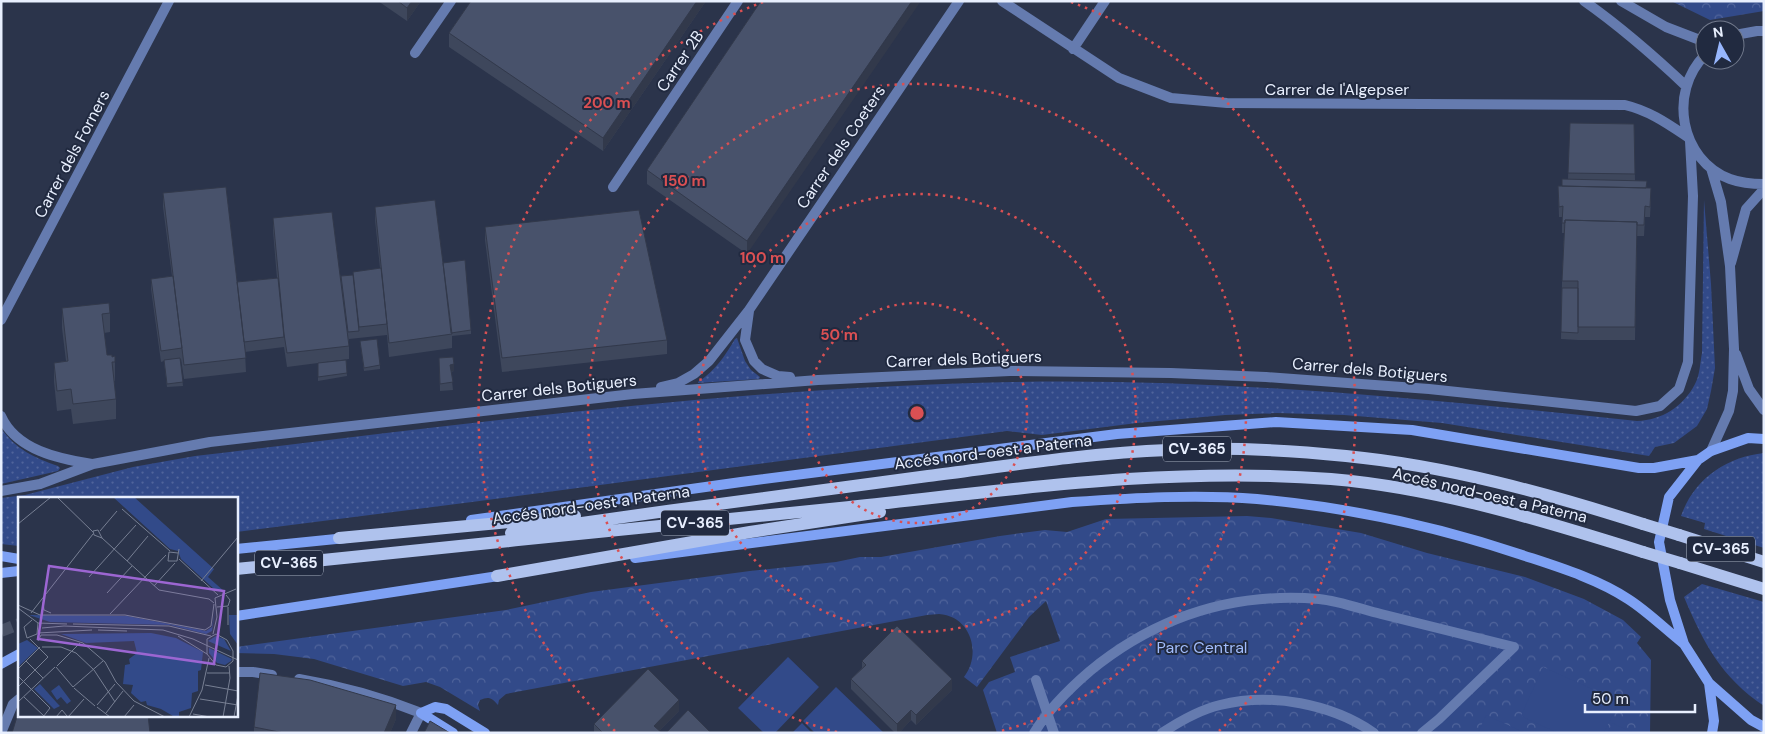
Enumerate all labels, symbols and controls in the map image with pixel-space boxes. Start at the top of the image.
north arrow [1695,20,1745,70]
text: N [1712,23,1725,42]
street label: Carrer 2B [652,26,708,96]
street label: Carrer de l'Algepser [1265,79,1409,100]
street label: Carrer dels Coeters [792,81,890,213]
street label: Carrer dels Forners [29,86,115,222]
text: 200 m [583,93,631,113]
text: 150 m [663,171,706,191]
text: 100 m [740,248,784,268]
text: 50 m [820,325,858,345]
street label: Carrer dels Botiguers [886,346,1042,372]
street label: Carrer dels Botiguers [1291,353,1449,387]
street label: Carrer dels Botiguers [480,369,638,407]
centre of rings [908,404,926,422]
street label: Accés nord-oest a Paterna [893,429,1093,475]
road number: CV-365 [1163,436,1231,462]
street label: Accés nord-oest a Paterna [1391,462,1589,528]
street label: Accés nord-oest a Paterna [491,481,691,529]
inset map [18,497,238,716]
road number: CV-365 [661,510,729,536]
road number: CV-365 [1687,536,1755,562]
road number: CV-365 [255,550,323,576]
park label: Parc Central [1157,637,1247,658]
scale bar [1585,682,1695,714]
text: 50 m [1592,689,1629,709]

